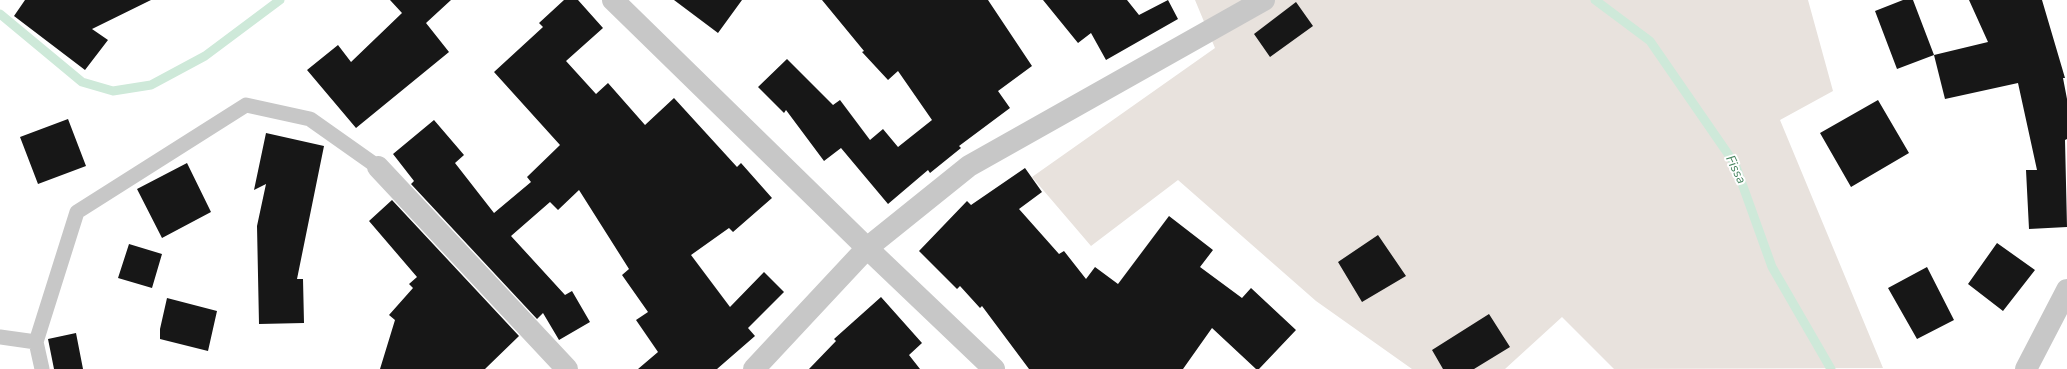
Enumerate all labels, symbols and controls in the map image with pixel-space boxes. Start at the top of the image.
water label: Fissa [1722,153,1748,187]

